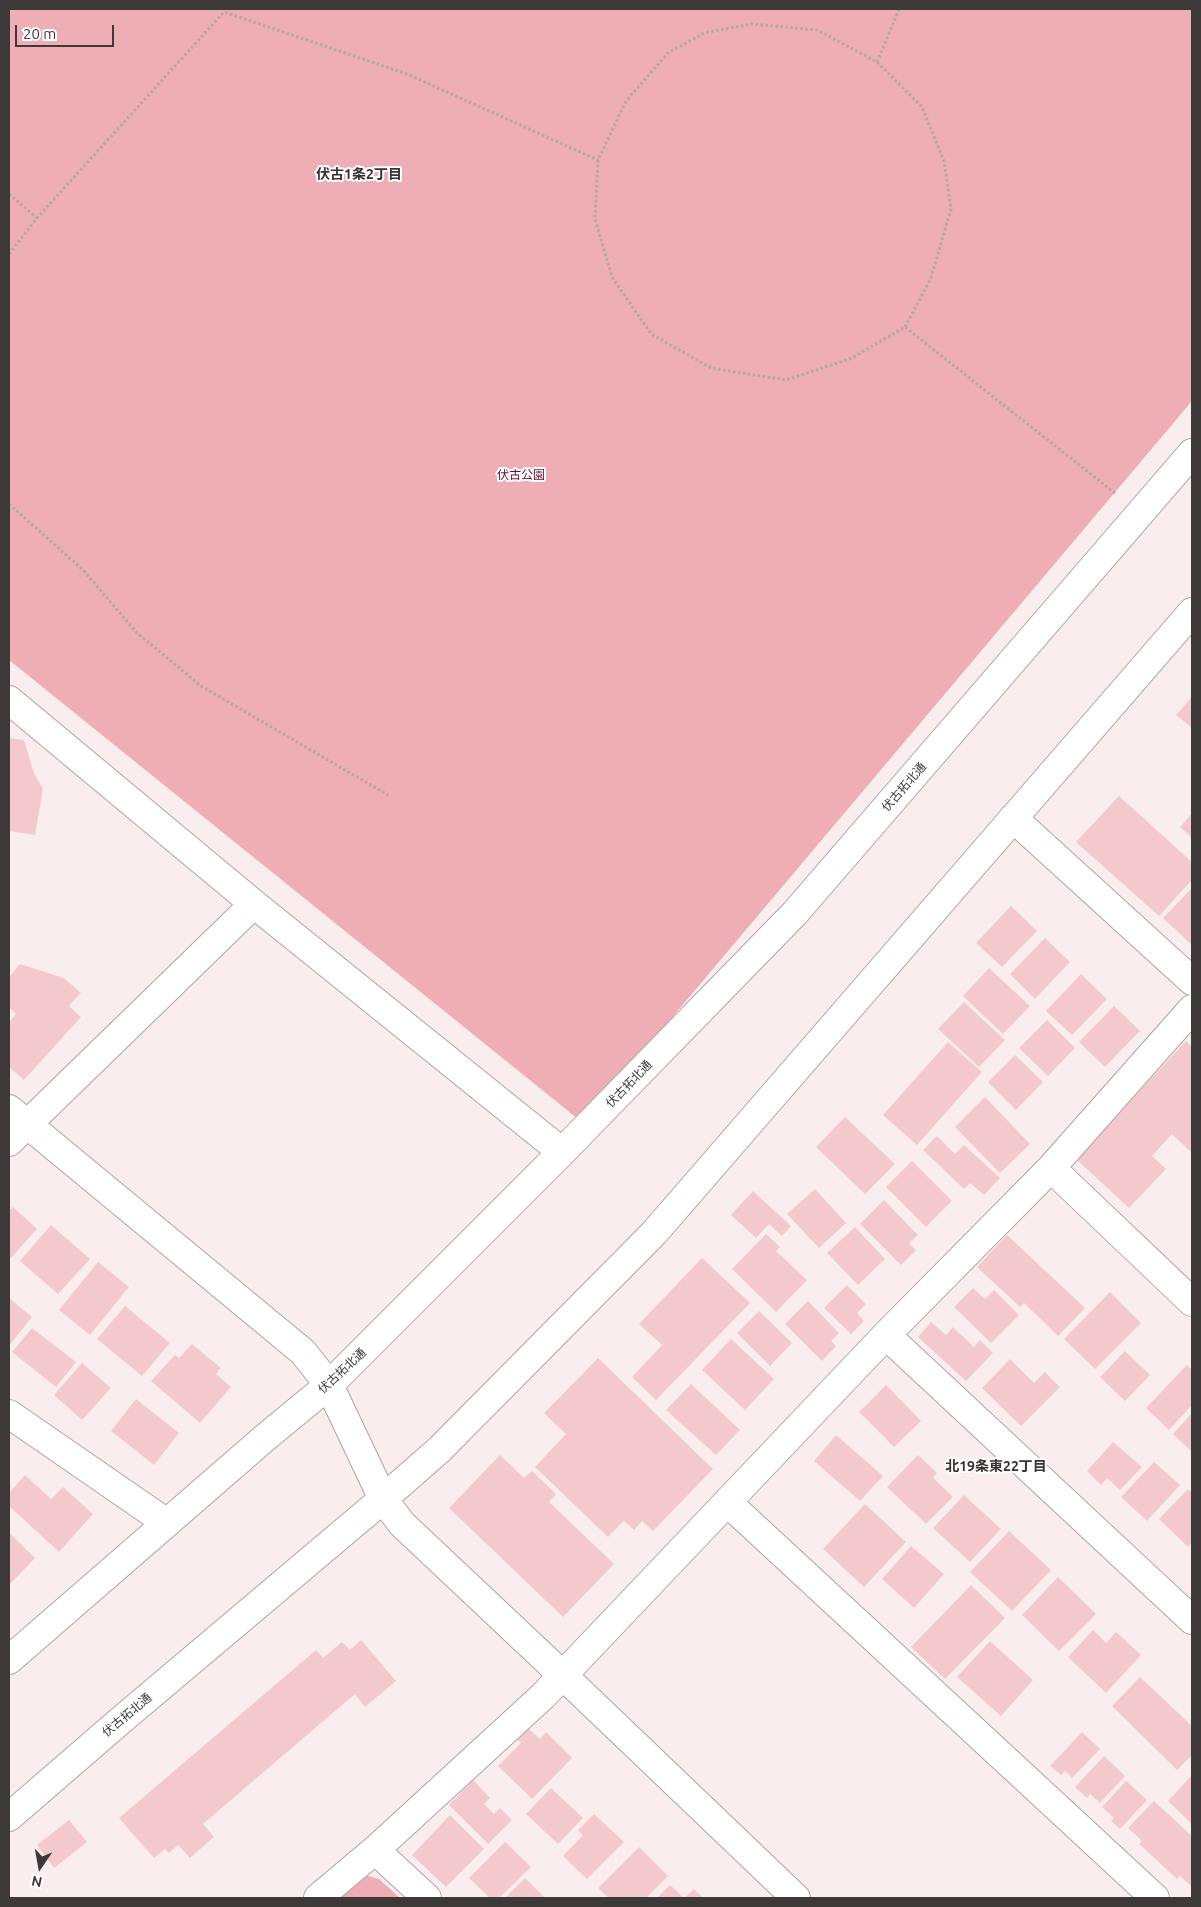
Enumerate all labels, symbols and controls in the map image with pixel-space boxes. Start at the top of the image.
scale bar [18,15,116,47]
text: 20 m [23,25,56,42]
district label: 伏古1条2丁目 [316,166,402,182]
park label: 伏古公園 [497,468,545,482]
street label: 伏古拓北通 [879,760,929,814]
street label: 伏古拓北通 [603,1057,655,1111]
street label: 伏古拓北通 [315,1345,369,1397]
district label: 北19条東22丁目 [945,1458,1047,1474]
street label: 伏古拓北通 [99,1690,155,1740]
north arrow [15,1842,65,1892]
text: N [30,1873,44,1891]

